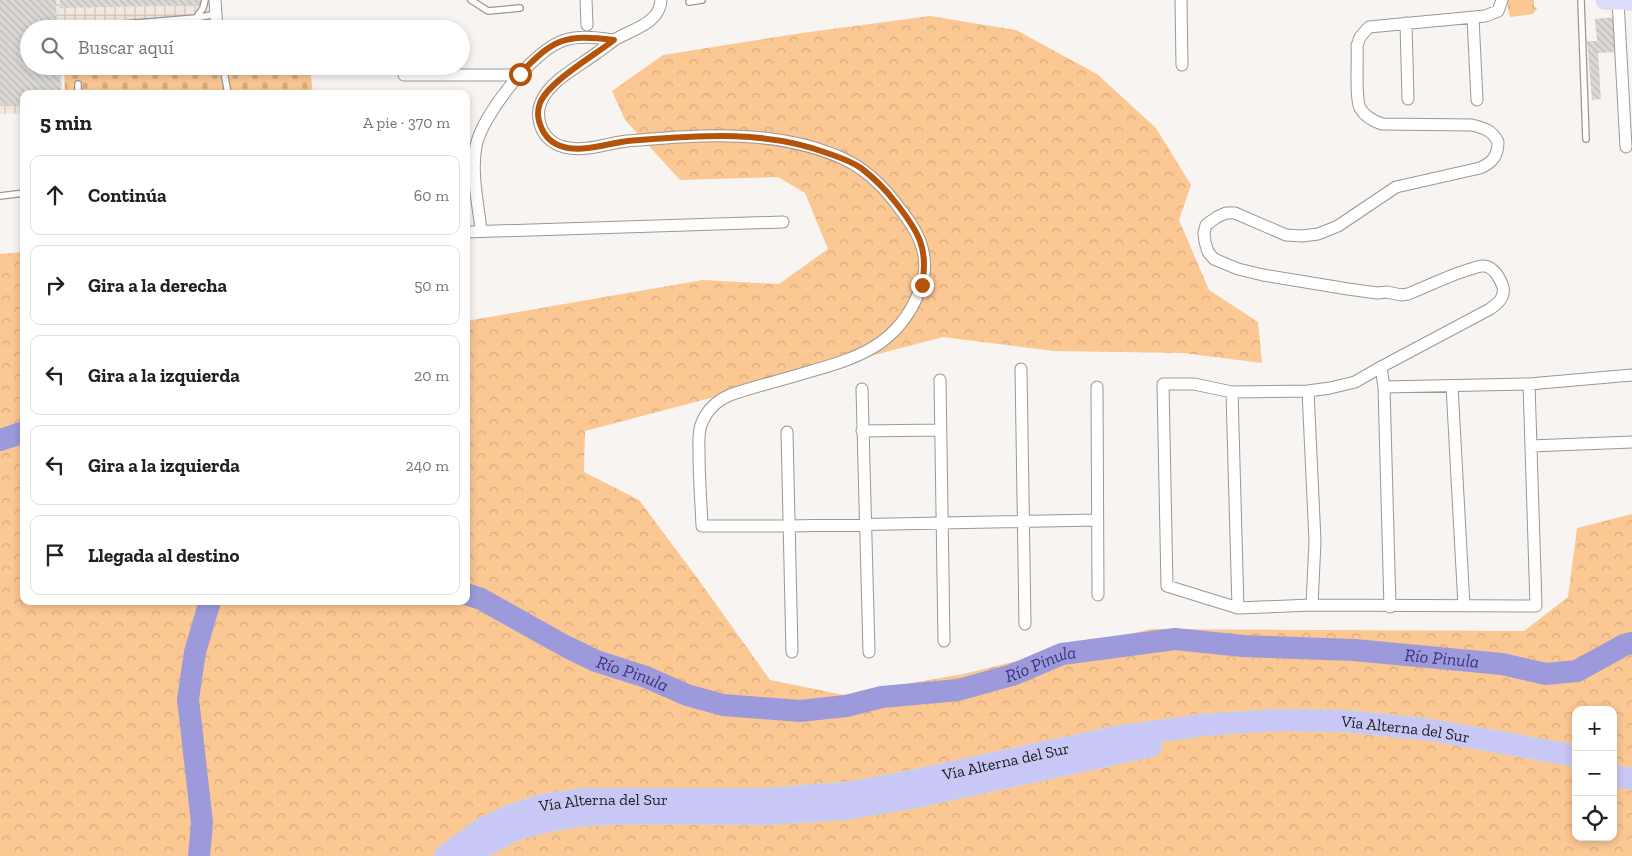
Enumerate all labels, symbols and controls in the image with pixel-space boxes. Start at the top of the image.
search box [20,20,470,75]
icon: search [38,34,66,62]
text: Buscar aquí [78,36,174,59]
route start [509,63,532,86]
text: 5 min [40,110,92,135]
text: A pie · 370 m [363,113,450,132]
icon: ahead [41,181,69,209]
text: Continúa [88,184,167,207]
text: 60 m [414,186,449,205]
icon: right [41,271,69,299]
text: Gira a la derecha [88,274,227,297]
route end [911,274,934,297]
text: 50 m [414,276,449,295]
icon: left [41,361,69,389]
text: Gira a la izquierda [88,364,240,387]
text: 20 m [414,366,449,385]
icon: left [41,451,69,479]
text: Gira a la izquierda [88,454,240,477]
text: 240 m [405,456,449,475]
icon: arrive [41,541,69,569]
text: Llegada al destino [88,544,239,567]
water label: Río Pinula [1003,641,1077,687]
water label: Río Pinula [1403,644,1480,673]
water label: Río Pinula [594,651,672,697]
map controls [1572,706,1617,841]
button: + [1572,706,1617,751]
street label: Vía Alterna del Sur [1339,711,1472,746]
street label: Vía Alterna del Sur [939,738,1071,784]
button: − [1572,751,1617,796]
street label: Vía Alterna del Sur [537,790,668,815]
button: locate [1572,796,1617,841]

